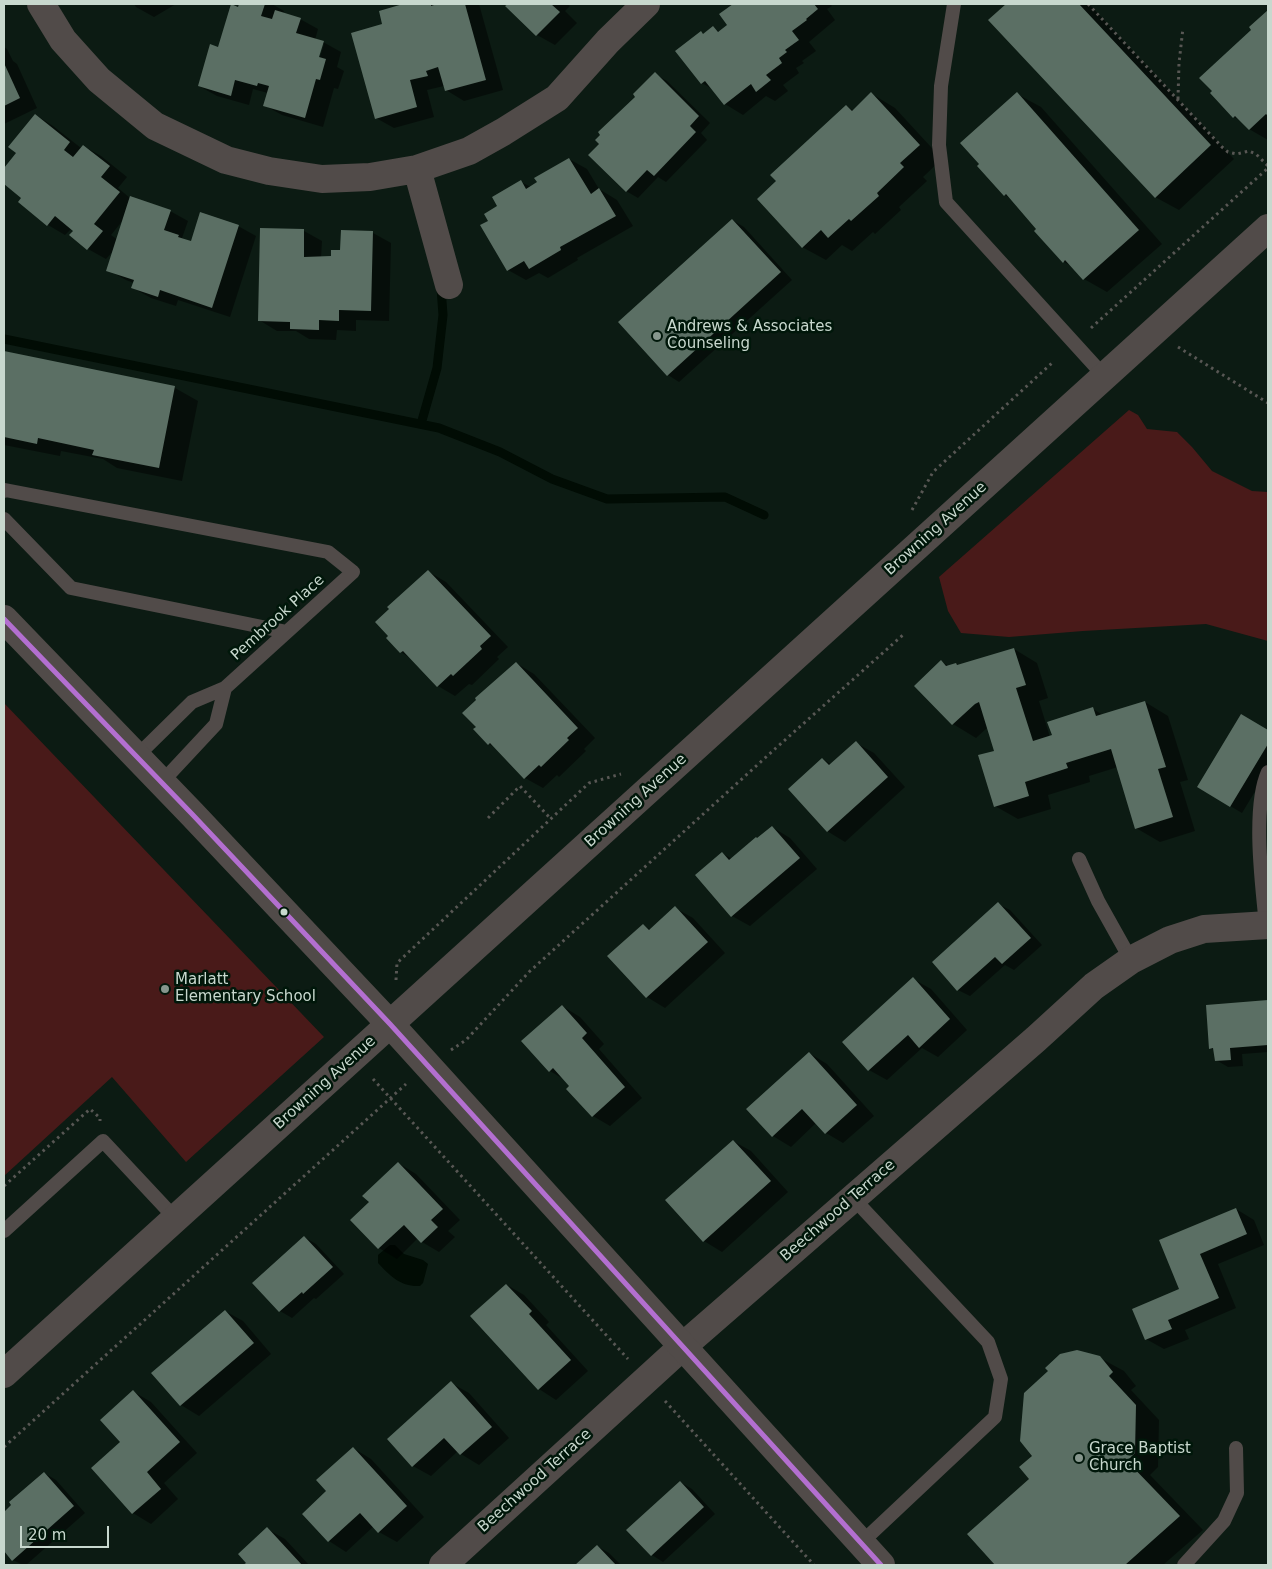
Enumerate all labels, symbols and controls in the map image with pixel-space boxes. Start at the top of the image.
place label: Andrews & Associates Counseling [667,318,832,353]
marker: Andrews & Associates Counseling [651,330,663,342]
street label: Browning Avenue [881,479,991,579]
street label: Pembrook Place [228,571,328,665]
street label: Browning Avenue [581,751,691,851]
unlabelled marker [279,907,289,917]
place label: Marlatt Elementary School [175,971,316,1006]
marker: Marlatt Elementary School [159,983,171,995]
street label: Browning Avenue [270,1033,380,1133]
street label: Beechwood Terrace [777,1156,899,1266]
street label: Beechwood Terrace [475,1425,595,1537]
place label: Grace Baptist Church [1089,1440,1191,1475]
marker: Grace Baptist Church [1073,1452,1085,1464]
scale bar [22,1516,111,1548]
text: 20 m [28,1526,66,1544]

